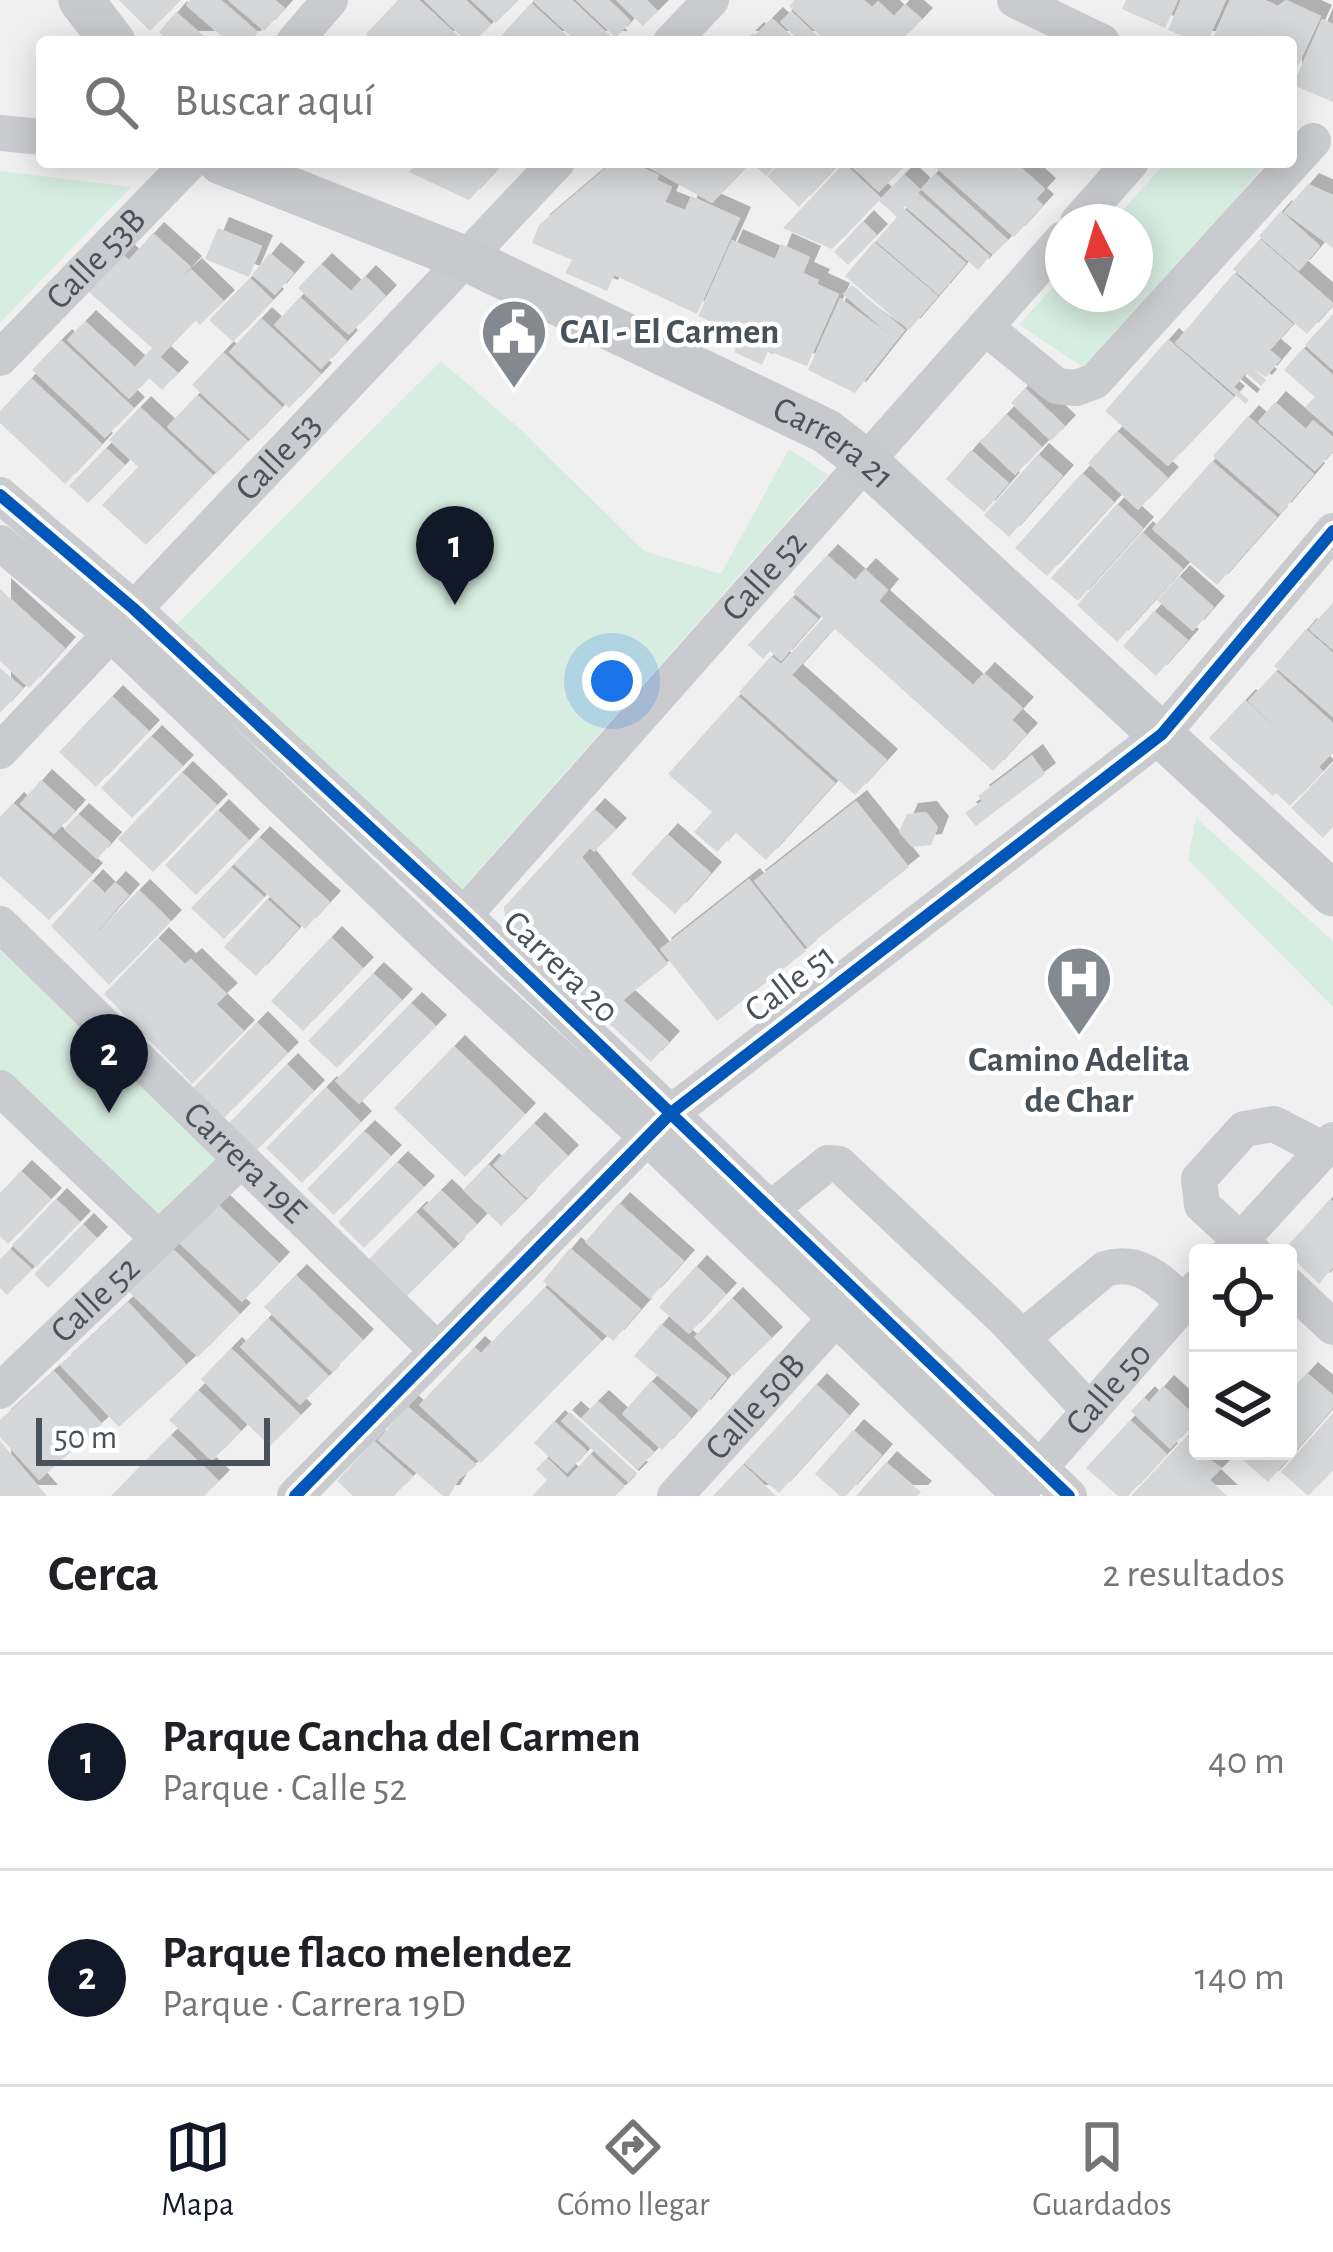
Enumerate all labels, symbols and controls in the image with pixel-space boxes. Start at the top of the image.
search box [36,36,1297,168]
icon: search [78,69,144,135]
text: Buscar aquí [174,79,374,124]
street label: Calle 53B [40,202,152,316]
north arrow [1045,204,1153,312]
public building icon: CAI - El Carmen [479,297,549,391]
place label: CAI - El Carmen [560,314,779,350]
street label: Carrera 21 [767,391,901,496]
street label: Calle 53 [229,406,328,507]
pin: 1 [416,506,494,605]
street label: Calle 52 [715,524,813,628]
your location [582,651,642,711]
street label: Carrera 20 [497,904,625,1030]
street label: Calle 51 [738,937,842,1029]
hospital icon: Camino Adelita de Char [1044,944,1114,1038]
pin: 2 [70,1014,148,1113]
place label: Camino Adelita de Char [968,1042,1190,1119]
street label: Carrera 19E [177,1096,313,1230]
map controls [1189,1244,1297,1460]
button: locate [1189,1244,1297,1352]
street label: Calle 52 [44,1250,146,1350]
street label: Calle 50 [1059,1336,1159,1442]
street label: Calle 50B [699,1347,812,1467]
button: layers [1189,1352,1297,1460]
scale bar [36,1412,270,1465]
text: 50 m [54,1422,117,1455]
text: Cerca [48,1549,159,1600]
text: 2 resultados [1102,1555,1285,1594]
text: Parque Cancha del Carmen [162,1715,641,1760]
text: 1 [80,1742,94,1781]
text: 40 m [1208,1742,1285,1781]
text: Parque · Calle 52 [162,1769,407,1808]
text: Parque flaco melendez [162,1931,572,1976]
text: 2 [78,1958,96,1997]
text: 140 m [1195,1958,1285,1997]
text: Parque · Carrera 19D [162,1985,466,2024]
tab: Mapa [161,2114,234,2226]
tab: Cómo llegar [557,2114,710,2226]
tab: Guardados [1032,2114,1172,2226]

